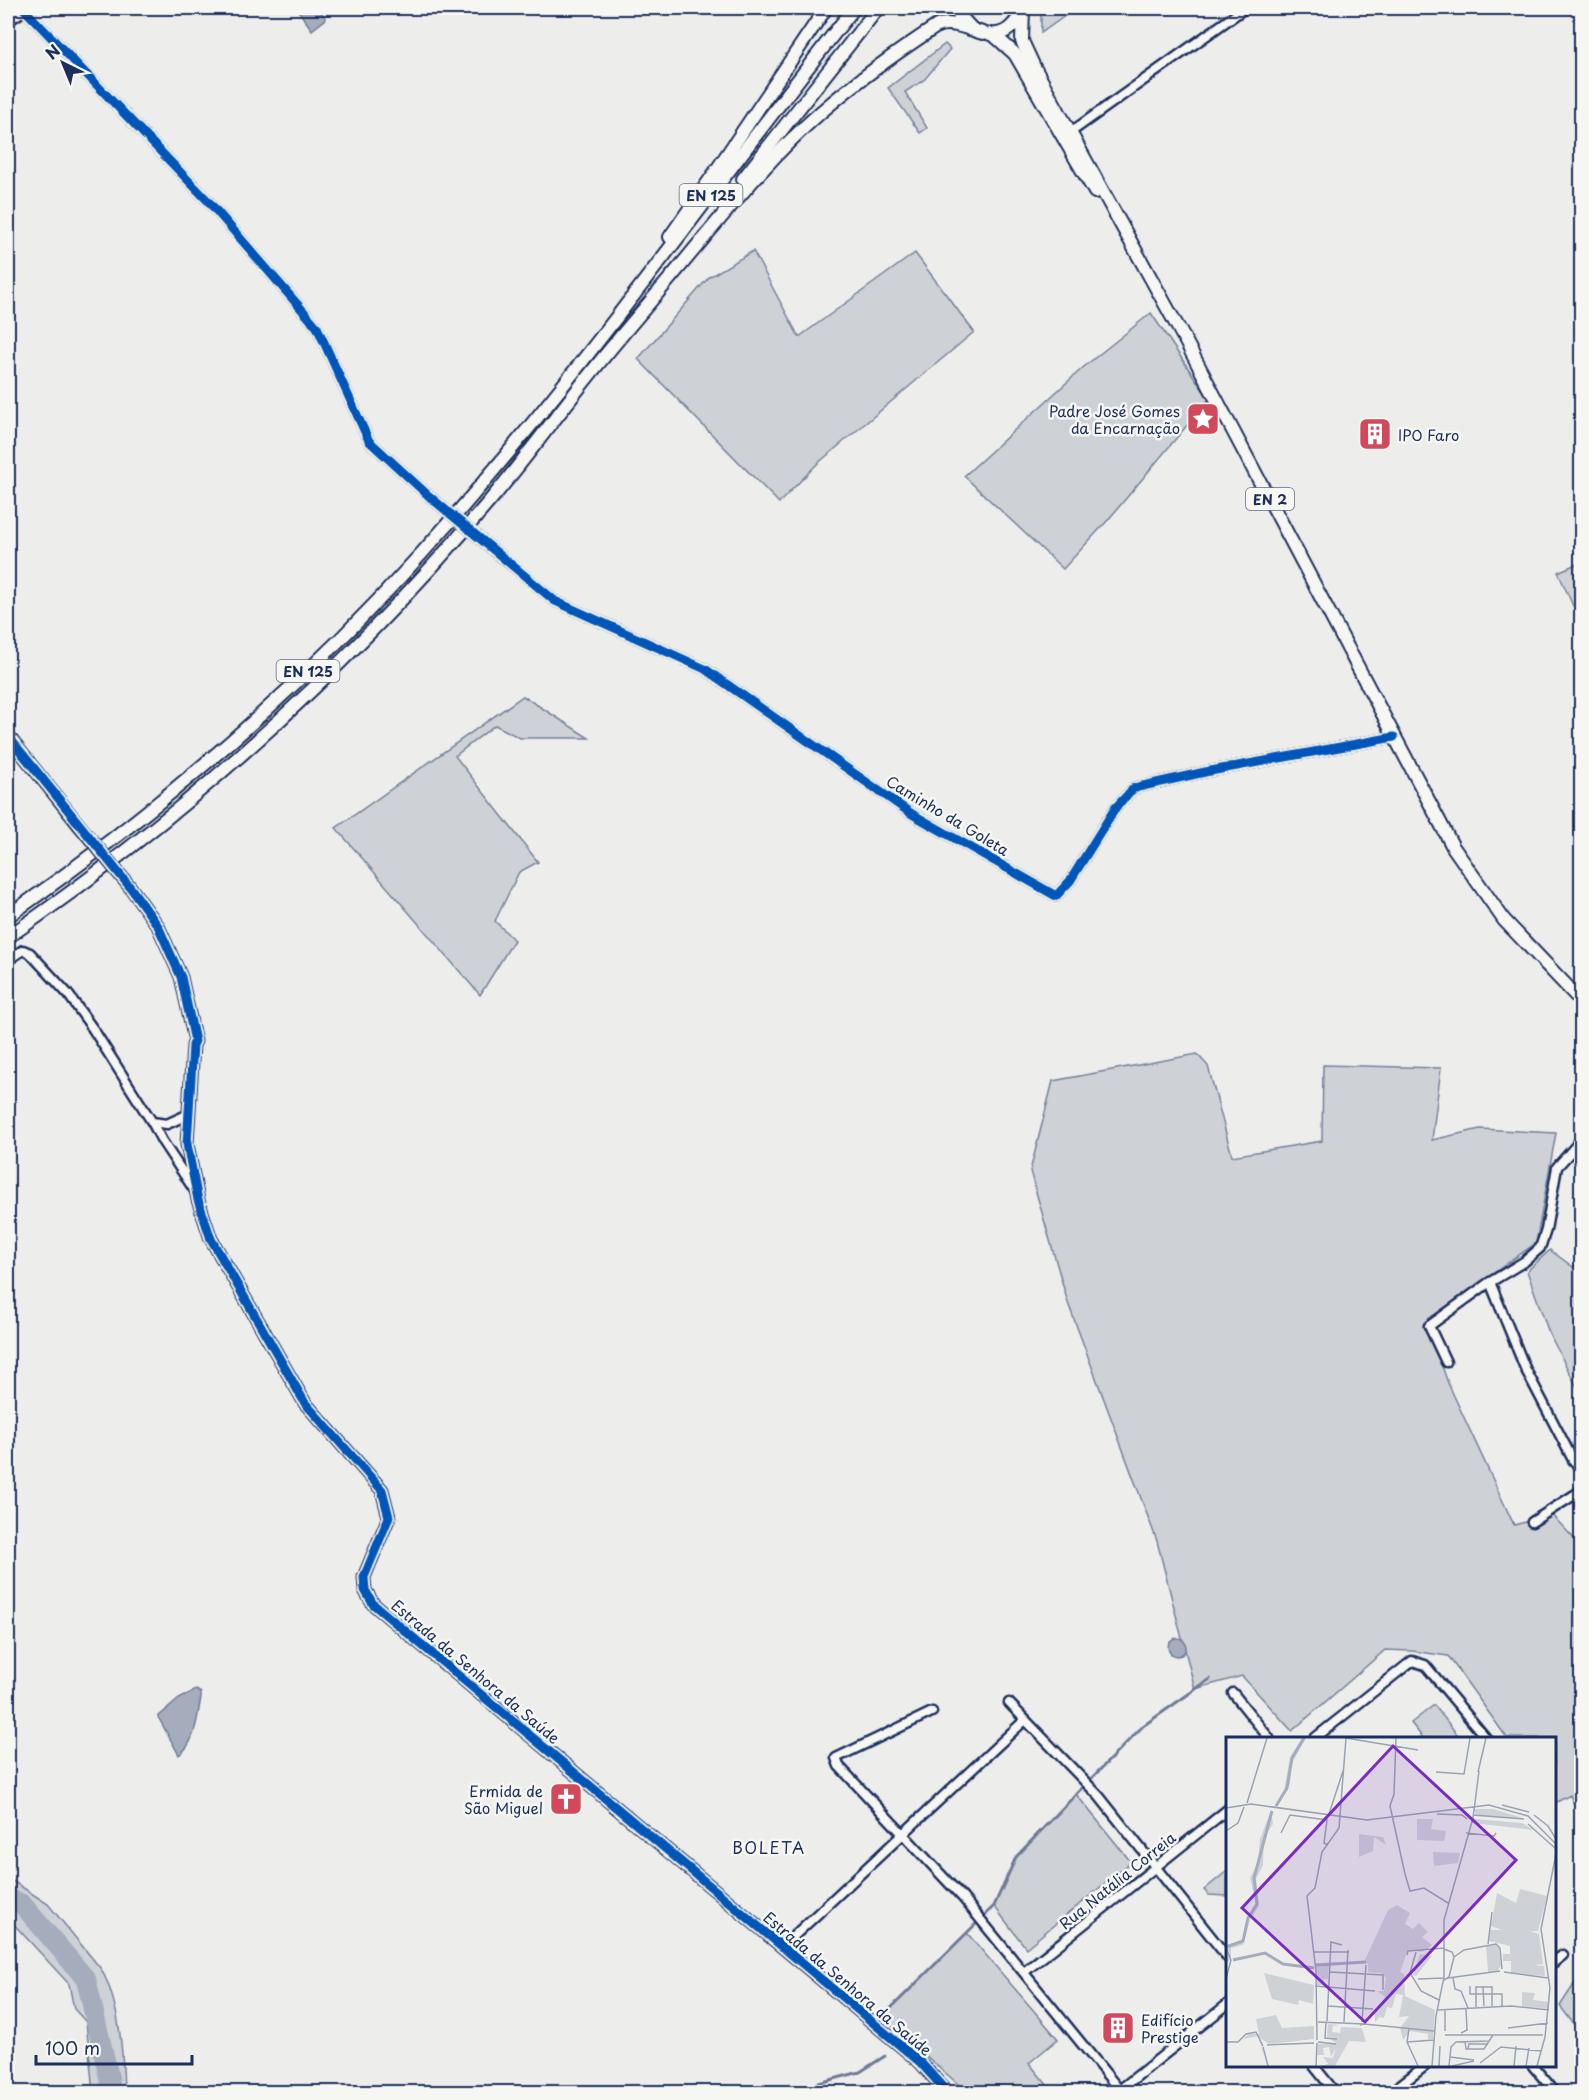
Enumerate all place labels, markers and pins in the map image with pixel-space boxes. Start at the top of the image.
place label: Padre José Gomes da Encarnação [1049,399,1180,439]
place icon: Padre José Gomes da Encarnação [1185,401,1221,437]
building icon: IPO Faro [1357,416,1393,452]
place label: IPO Faro [1398,423,1459,446]
place label: Ermida de São Miguel [464,1779,543,1819]
church icon: Ermida de São Miguel [548,1781,584,1817]
place label: Edifício Prestige [1141,2008,1199,2048]
building icon: Edifício Prestige [1100,2010,1136,2046]

